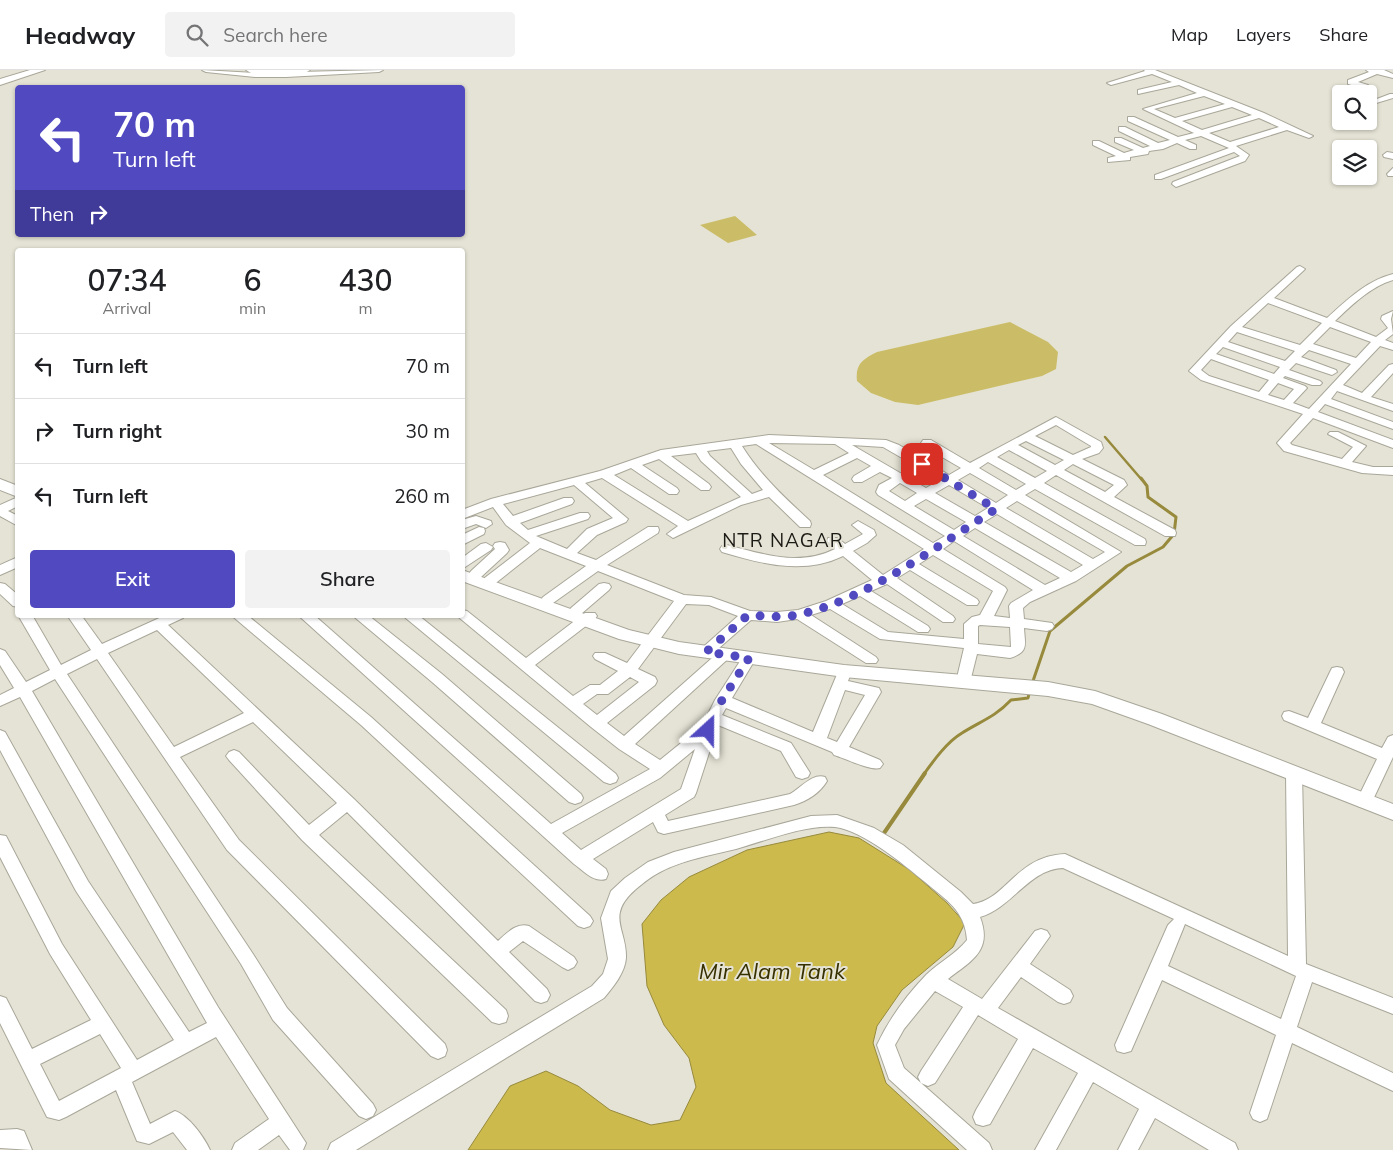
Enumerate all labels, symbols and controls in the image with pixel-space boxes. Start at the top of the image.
search box [165,12,515,57]
text: Headway [25,20,135,50]
icon: search [183,21,211,49]
text: Search here [223,23,328,47]
text: Map [1171,23,1208,46]
text: Layers [1236,23,1291,46]
text: Share [1319,23,1368,46]
map controls [1332,85,1377,185]
button: search [1332,85,1377,130]
text: 70 m [113,102,196,146]
icon: left [30,105,95,170]
button: layers [1332,140,1377,185]
text: Turn left [113,145,196,173]
icon: right [84,200,112,228]
text: Then [30,202,74,226]
text: 07:34 [87,261,167,299]
text: 6 [244,261,262,299]
text: 430 [339,261,393,299]
text: Arrival [103,298,151,318]
text: min [239,298,266,318]
text: m [359,298,373,318]
icon: left [30,352,58,380]
text: Turn left [73,354,148,378]
text: 70 m [406,354,450,378]
icon: right [30,417,58,445]
text: Turn right [73,419,162,443]
text: 30 m [406,419,450,443]
pin [901,443,943,485]
icon: arrive [908,450,936,478]
icon: left [30,482,58,510]
text: Turn left [73,484,148,508]
text: 260 m [394,484,450,508]
district label: NTR NAGAR [722,528,844,552]
button: Exit [30,550,235,608]
button: Share [245,550,450,608]
position arrow [681,703,733,755]
water label: Mir Alam Tank [699,957,846,985]

